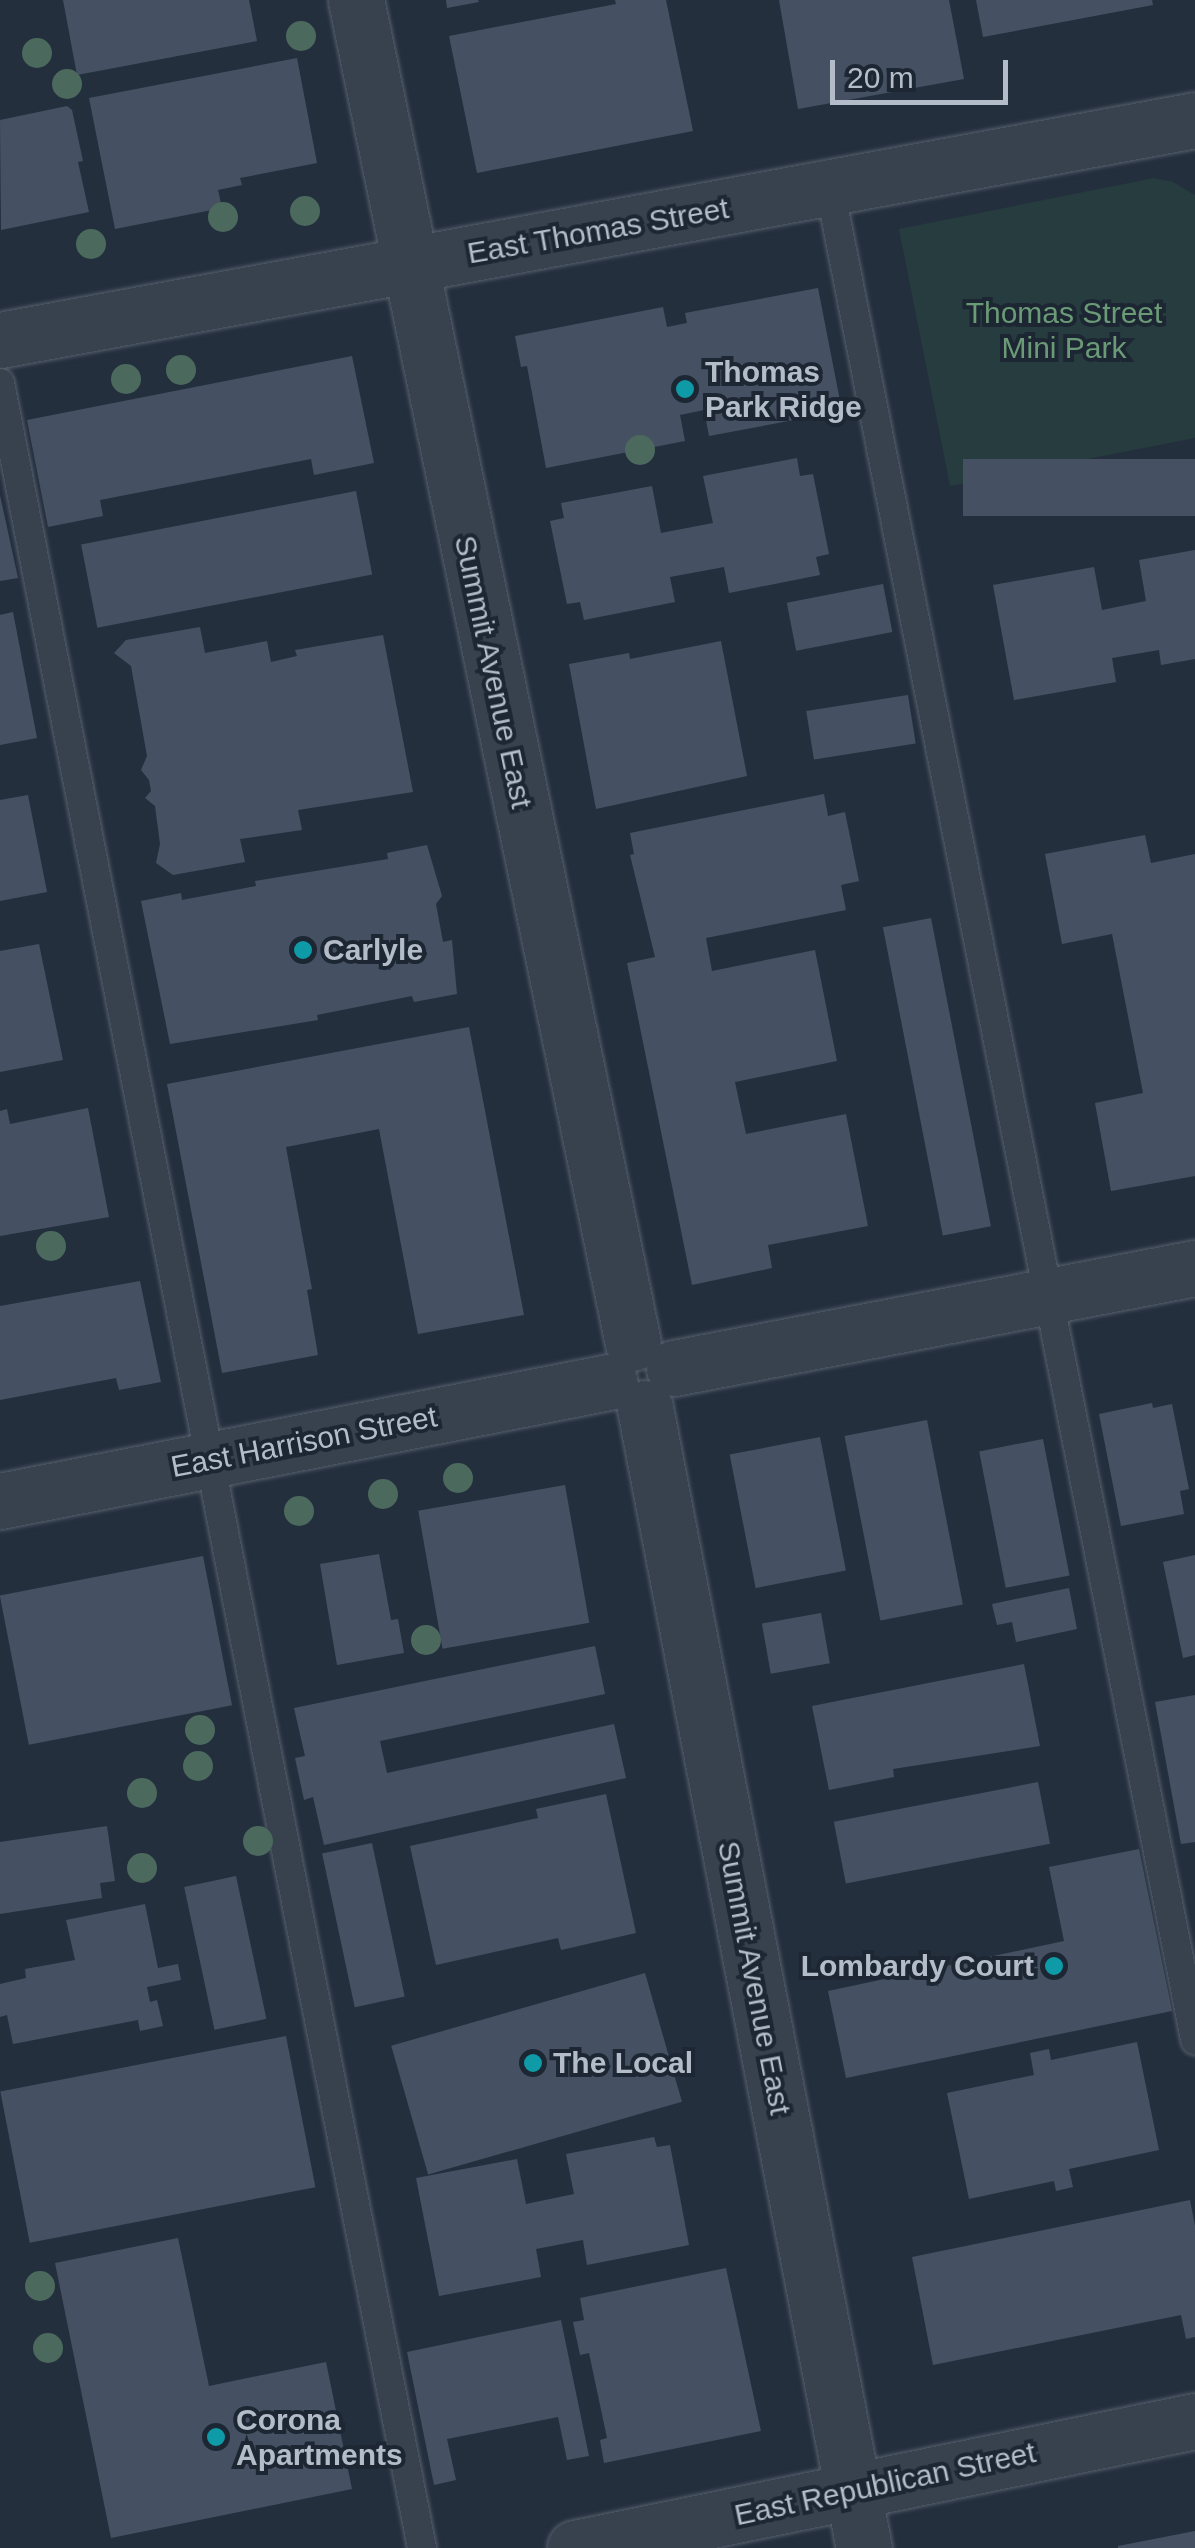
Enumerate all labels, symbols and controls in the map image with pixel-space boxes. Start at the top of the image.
scale bar [835,40,1012,102]
text: 20 m [847,61,914,94]
street label: East Thomas Street [464,190,732,272]
park label: Thomas Street Mini Park [966,295,1162,366]
place label: Thomas Park Ridge [705,354,862,424]
marker: Thomas Park Ridge [674,378,696,400]
street label: Summit Avenue East [446,532,540,812]
place label: Carlyle [323,932,423,968]
marker: Carlyle [292,939,314,961]
street label: East Harrison Street [168,1399,440,1485]
street label: Summit Avenue East [710,1837,798,2119]
place label: Lombardy Court [801,1948,1034,1984]
marker: Lombardy Court [1043,1955,1065,1977]
place label: The Local [553,2045,693,2081]
marker: The Local [522,2052,544,2074]
place label: Corona Apartments [236,2402,403,2472]
marker: Corona Apartments [205,2426,227,2448]
street label: East Republican Street [731,2434,1039,2534]

